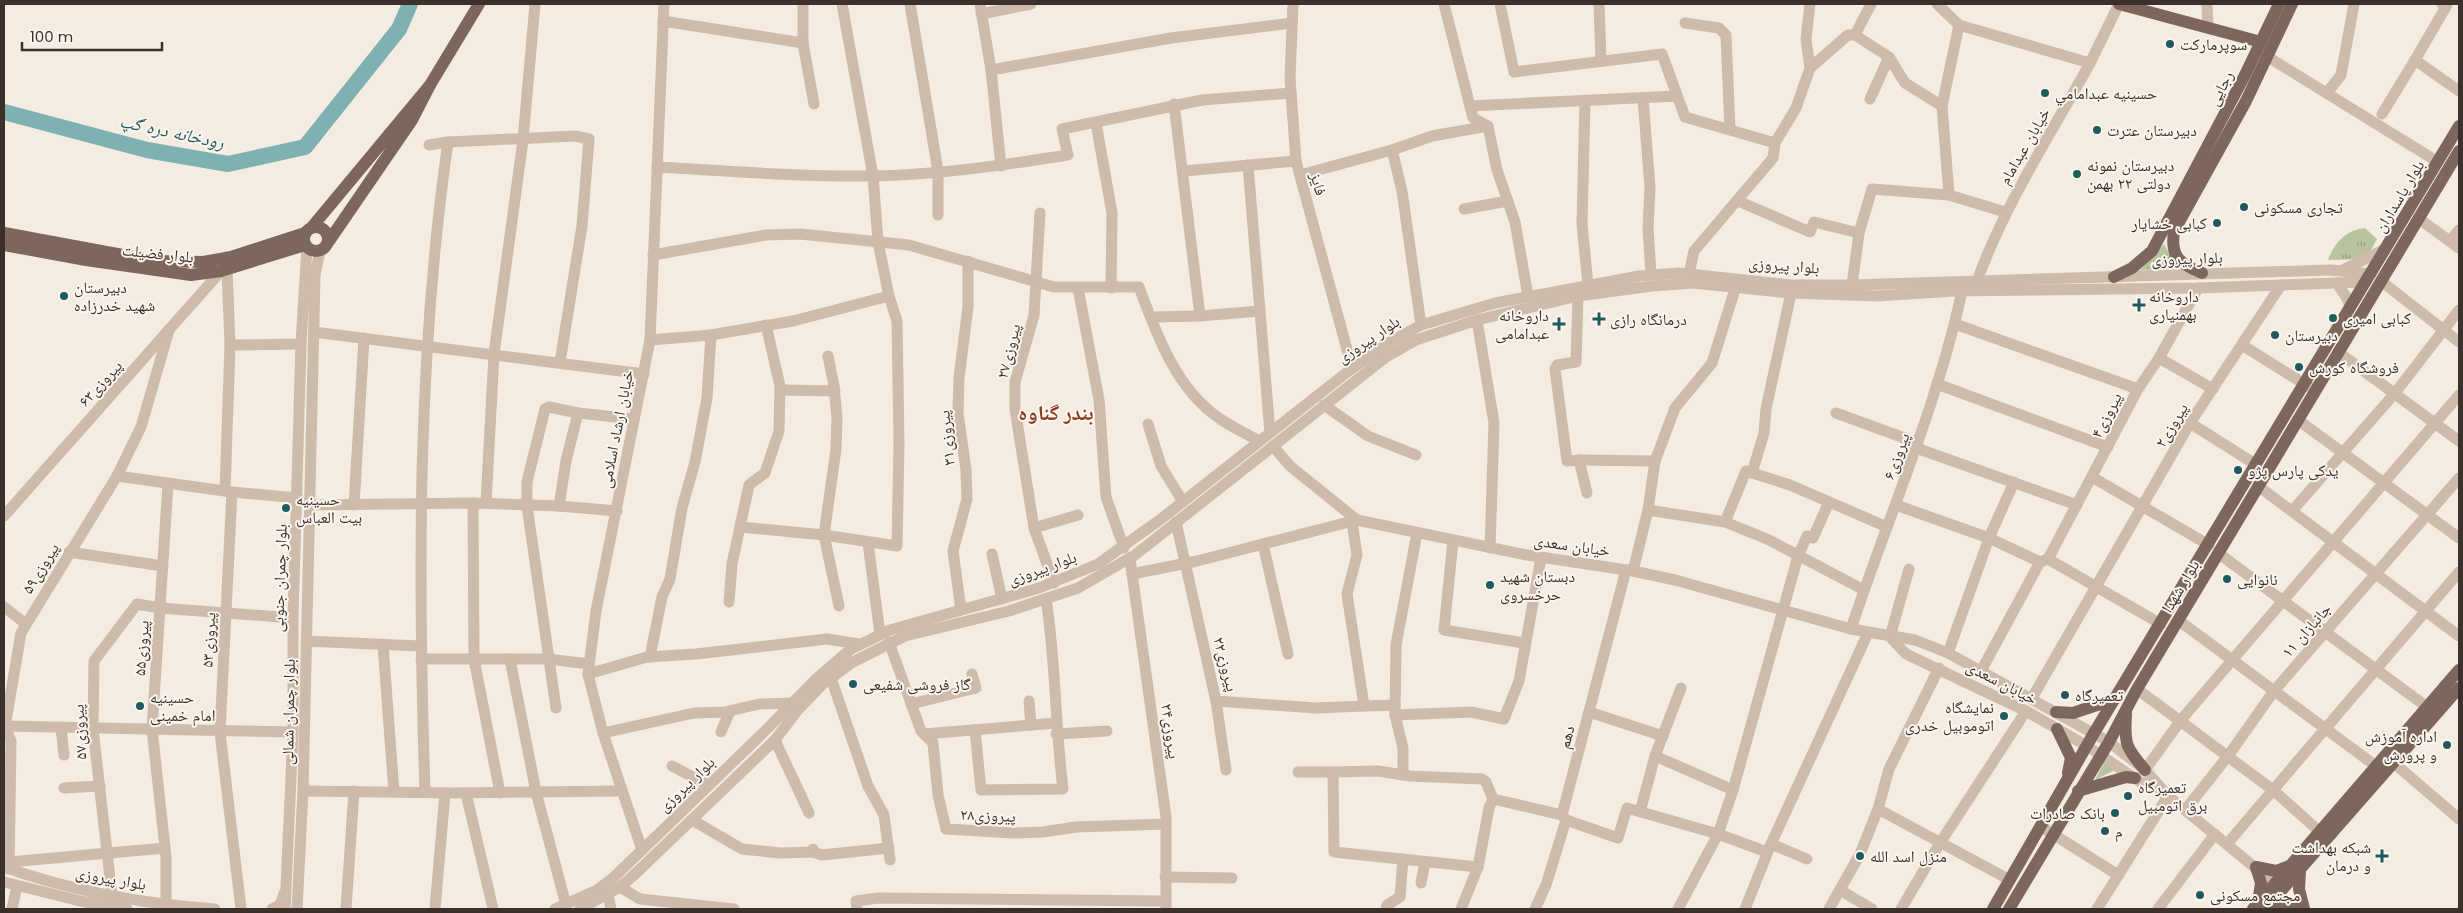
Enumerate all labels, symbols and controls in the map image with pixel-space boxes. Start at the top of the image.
scale bar [22,20,162,52]
text: 100 m [30,26,73,47]
place label: سوپرمارکت [2180,33,2247,56]
marker: سوپرمارکت [2164,38,2176,50]
street label: رجایی [2202,67,2239,110]
place label: حسينيه عبدامامي [2055,82,2157,106]
marker: حسينيه عبدامامي [2039,87,2051,99]
street label: خیابان عبدامام [1993,104,2056,189]
water label: رودخانه دره گپ [117,108,227,155]
place label: دبیرستان عترت [2107,119,2197,142]
marker: دبیرستان عترت [2091,124,2103,136]
place label: دبیرستان نمونه دولتی ۲۲ بهمن [2087,154,2174,195]
street label: بلوار پاسداران [2369,156,2430,237]
marker: دبیرستان نمونه دولتی ۲۲ بهمن [2071,168,2083,180]
street label: فایز [1304,169,1333,198]
place label: تجاری مسکونی [2254,196,2343,219]
marker: تجاری مسکونی [2238,201,2250,213]
place label: کبابی خشایار [2130,212,2207,235]
marker: کبابی خشایار [2211,217,2223,229]
street label: بلوار فضیلت [121,238,195,269]
street label: بلوار پیروزی [2151,246,2223,271]
street label: بلوار پیروزی [1748,252,1820,279]
place label: دبیرستان شهید خدرزاده [74,276,155,317]
place label: داروخانه بهمنیاری [2149,285,2199,326]
marker: دبیرستان شهید خدرزاده [58,290,70,302]
marker: داروخانه بهمنیاری [2133,299,2145,311]
place label: داروخانه عبدامامی [1495,304,1549,345]
place label: کبابی امیری [2343,307,2412,330]
place label: درمانگاه رازی [1610,308,1687,331]
street label: بلوار پیروزی [1332,310,1404,369]
marker: درمانگاه رازی [1592,312,1606,326]
marker: کبابی امیری [2327,312,2339,324]
marker: داروخانه عبدامامی [1553,318,1565,330]
street label: پیروزی۲۷ [991,321,1026,381]
place label: دبیرستان [2285,324,2338,347]
marker: دبیرستان [2269,329,2281,341]
street label: پیروزی۶۳ [73,355,128,412]
place label: فروشگاه کورش [2309,356,2399,379]
marker: فروشگاه کورش [2293,361,2305,373]
street label: خیابان ارشاد اسلامی [594,368,639,490]
street label: پیروزی۴ [2085,388,2128,442]
district label: بندر گناوه [1018,398,1094,427]
street label: پیروزی۲ [2149,398,2194,452]
street label: پیروزی۳۱ [932,409,961,467]
street label: پیروزی۶ [1877,429,1916,483]
place label: یدکی پارس پژو [2248,459,2339,482]
marker: یدکی پارس پژو [2232,464,2244,476]
place label: حسینیه بیت العباس [296,488,362,529]
marker: حسینیه بیت العباس [280,502,292,514]
street label: بلوار چمران جنوبی [266,523,293,633]
street label: خیابان سعدی [1532,529,1612,562]
street label: پیروزی۵۹ [16,538,65,598]
street label: بلوار پیروزی [1005,545,1080,591]
street label: بلوار شهدا [2156,555,2205,617]
place label: دبستان شهید حرخسروی [1500,565,1575,606]
place label: نانوایی [2237,568,2278,591]
marker: نانوایی [2221,573,2233,585]
marker: دبستان شهید حرخسروی [1484,579,1496,591]
street label: جانبازان ۱۱ [2276,598,2336,663]
street label: پیروزی۵۳ [196,611,221,668]
street label: پیروزی۵۵ [128,619,155,677]
street label: پیروزی۲۲ [1207,634,1244,694]
street label: خیابان سعدی [1962,655,2041,710]
street label: بلوار چمران شمالی [276,659,301,765]
place label: گاز فروشی شفیعی [863,673,971,696]
marker: گاز فروشی شفیعی [847,678,859,690]
place label: تعمیرگاه [2075,684,2123,707]
place label: حسینیه امام خمینی [150,686,215,727]
marker: تعمیرگاه [2059,689,2071,701]
place label: نمایشگاه اتوموبیل خدری [1905,696,1994,737]
marker: حسینیه امام خمینی [134,700,146,712]
street label: پیروزی۲۴ [1155,702,1186,760]
street label: پیروزی۵۷ [67,703,92,760]
marker: نمایشگاه اتوموبیل خدری [1998,710,2010,722]
street label: دهم [1552,723,1581,751]
place label: اداره آموزش و پرورش [2365,725,2437,766]
marker: اداره آموزش و پرورش [2441,739,2453,751]
street label: بلوار پیروزی [653,751,720,817]
place label: تعمیرگاه برق اتومبیل [2138,776,2207,817]
marker: تعمیرگاه برق اتومبیل [2122,790,2134,802]
place label: بانک صادرات [2030,802,2105,825]
street label: پیروزی۲۸ [960,803,1016,828]
marker: بانک صادرات [2109,807,2121,819]
place label: م [2115,820,2123,843]
marker: م [2099,825,2111,837]
place label: شبکه بهداشت و درمان [2291,836,2371,877]
place label: منزل اسد الله [1870,845,1947,868]
marker: شبکه بهداشت و درمان [2375,849,2389,863]
marker: منزل اسد الله [1854,850,1866,862]
street label: بلوار پیروزی [74,861,148,896]
place label: مجتمع مسکونی [2210,884,2300,907]
marker: مجتمع مسکونی [2194,889,2206,901]

